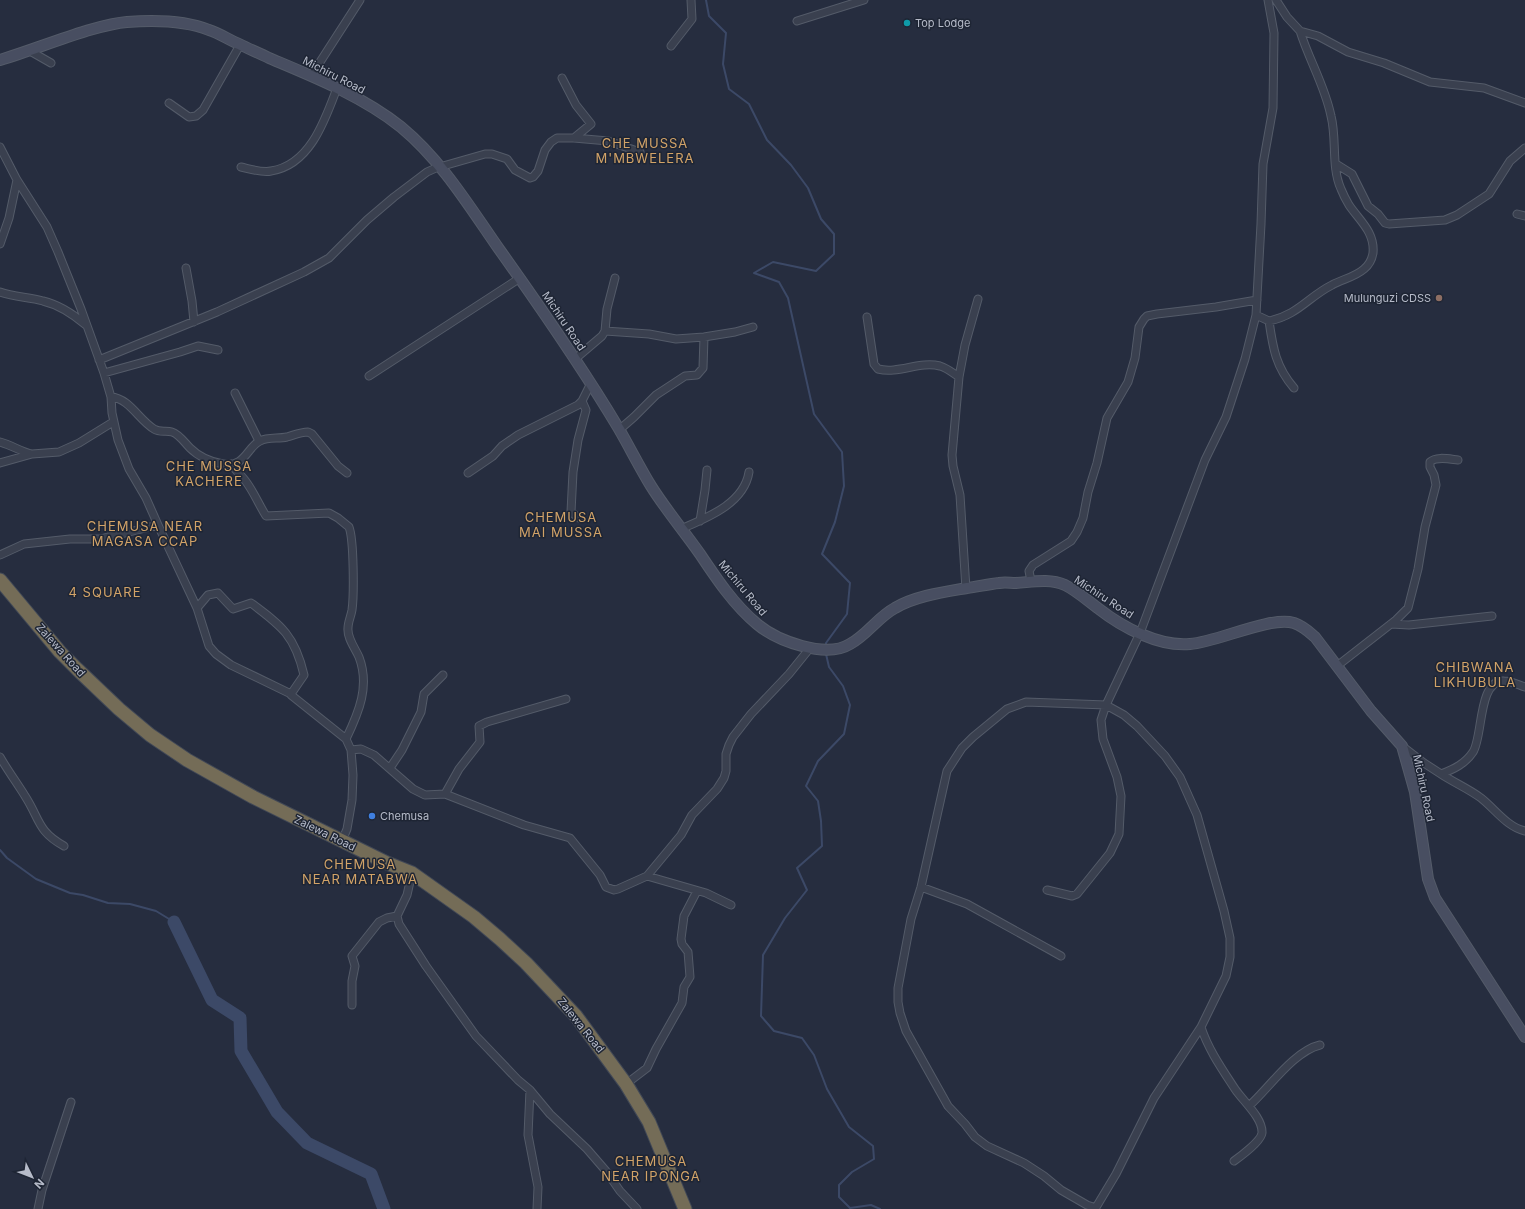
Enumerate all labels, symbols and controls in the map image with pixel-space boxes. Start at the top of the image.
place label: Top Lodge [915,16,970,30]
marker: Top Lodge [902,18,912,28]
street label: Michiru Road [300,53,368,97]
district label: CHE MUSSA M'MBWELERA [595,135,695,166]
street label: Michiru Road [539,289,589,353]
place label: Mulunguzi CDSS [1344,291,1431,305]
marker: Mulunguzi CDSS [1434,293,1444,303]
district label: CHE MUSSA KACHERE [166,458,252,489]
district label: CHEMUSA MAI MUSSA [519,509,603,540]
district label: CHEMUSA NEAR MAGASA CCAP [87,518,203,549]
street label: Michiru Road [716,557,770,619]
street label: Michiru Road [1072,573,1136,621]
district label: 4 SQUARE [69,584,141,600]
street label: Zalewa Road [33,621,89,679]
district label: CHIBWANA LIKHUBULA [1434,659,1516,690]
street label: Michiru Road [1410,753,1438,823]
place label: Chemusa [380,809,429,823]
marker: Chemusa [367,811,377,821]
street label: Zalewa Road [292,812,358,854]
district label: CHEMUSA NEAR MATABWA [302,856,418,887]
street label: Zalewa Road [555,995,607,1055]
district label: CHEMUSA NEAR IPONGA [601,1153,701,1184]
north arrow [12,1157,52,1197]
text: N [31,1176,47,1192]

